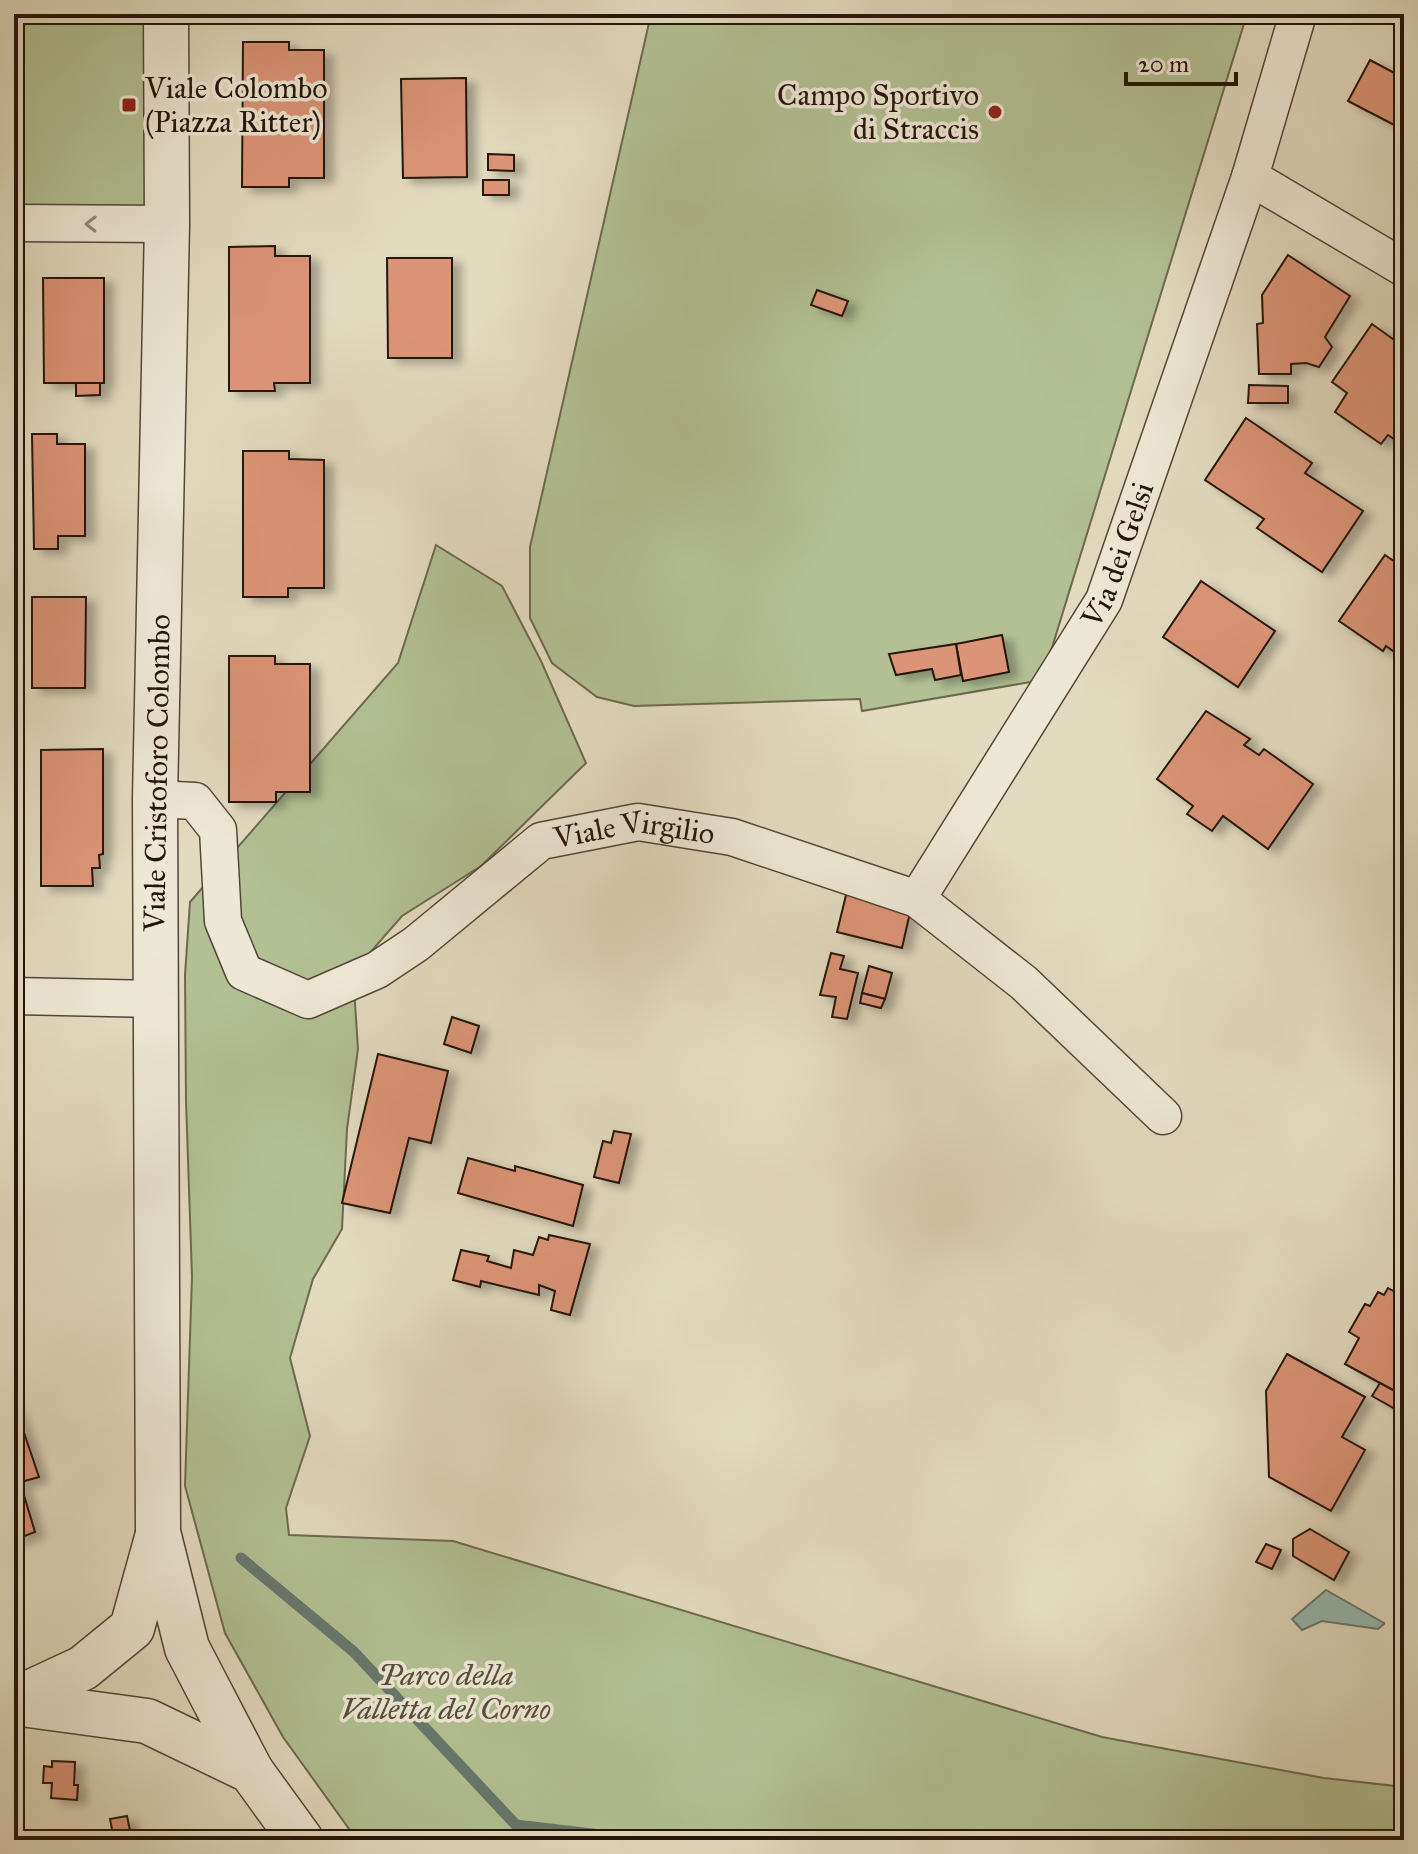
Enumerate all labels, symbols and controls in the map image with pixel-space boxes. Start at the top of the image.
scale bar [1126,36,1236,86]
text: 20 m [1138,49,1189,79]
place label: Viale Colombo (Piazza Ritter) [144,70,328,141]
place label: Campo Sportivo di Straccis [777,77,979,147]
marker: Viale Colombo (Piazza Ritter) [120,96,138,114]
marker: Campo Sportivo di Straccis [986,103,1004,121]
one-way arrow [84,215,97,232]
street label: Via dei Gelsi [1073,477,1161,635]
street label: Viale Cristoforo Colombo [136,614,178,933]
street label: Viale Virgilio [550,803,717,856]
park label: Parco della Valletta del Corno [341,1657,551,1727]

